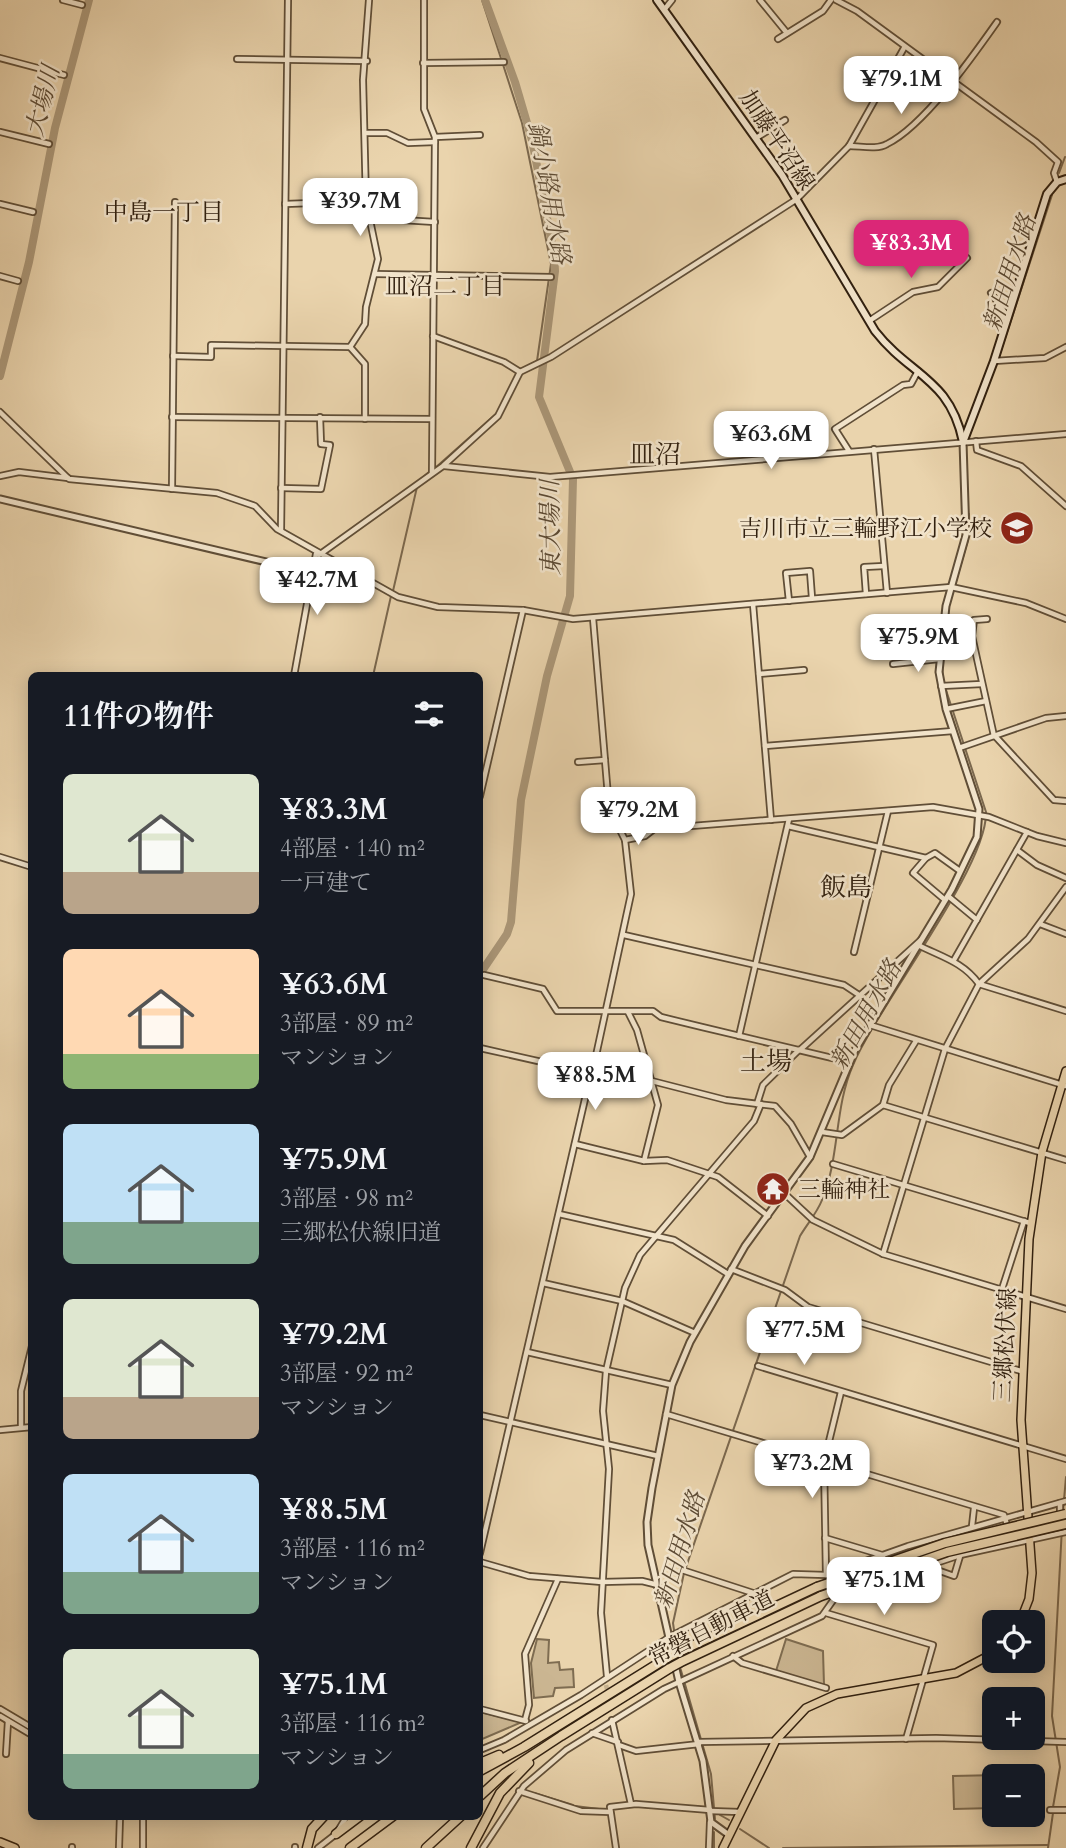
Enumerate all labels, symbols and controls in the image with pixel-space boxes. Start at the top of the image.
pin: ¥79.1M [844,57,958,116]
water label: 大場川 [18,59,68,140]
text: ¥79.1M [860,63,942,94]
street label: 加藤平沼線 [732,84,822,196]
water label: 鍋小路用水路 [520,119,578,269]
pin: ¥39.7M [303,178,417,238]
text: ¥39.7M [319,185,401,216]
district label: 中島一丁目 [104,196,224,229]
water label: 新田用水路 [976,209,1045,335]
pin: ¥83.3M [854,220,968,280]
text: ¥83.3M [870,227,952,258]
district label: 皿沼二丁目 [385,270,505,303]
pin: ¥63.6M [714,412,828,471]
text: ¥63.6M [730,418,812,449]
district label: 皿沼 [629,437,681,472]
water label: 東大場川 [534,477,568,576]
school or university icon: 吉川市立三輪野江小学校 [998,509,1036,547]
place label: 吉川市立三輪野江小学校 [739,513,992,544]
pin: ¥42.7M [260,558,374,617]
text: ¥42.7M [276,564,358,595]
pin: ¥75.9M [861,614,975,674]
text: ¥75.9M [877,621,959,652]
icon: filters [410,695,448,733]
text: 11件の物件 [63,696,214,737]
pin: ¥79.2M [581,788,695,847]
text: ¥83.3M [280,789,388,830]
text: ¥79.2M [597,794,679,825]
icon: home [119,802,203,886]
text: 4部屋 · 140 m² [280,833,425,864]
text: 一戸建て [280,867,372,898]
district label: 飯島 [820,870,872,905]
water label: 新田用水路 [822,953,910,1075]
text: ¥63.6M [280,964,388,1005]
icon: home [119,977,203,1061]
text: 3部屋 · 89 m² [280,1008,413,1039]
text: マンション [280,1042,394,1073]
district label: 土場 [740,1044,792,1079]
pin: ¥88.5M [538,1052,652,1112]
text: ¥88.5M [554,1059,636,1090]
text: ¥75.9M [280,1139,388,1180]
icon: home [119,1152,203,1236]
temple icon: 三輪神社 [754,1170,792,1208]
place label: 三輪神社 [798,1174,890,1205]
text: 3部屋 · 98 m² [280,1183,413,1214]
text: 三郷松伏線旧道 [280,1217,441,1248]
street label: 三郷松伏線 [987,1287,1023,1403]
pin: ¥77.5M [747,1308,861,1367]
text: ¥79.2M [280,1314,388,1355]
text: ¥77.5M [763,1314,845,1345]
icon: home [119,1327,203,1411]
text: 3部屋 · 92 m² [280,1358,413,1389]
text: マンション [280,1392,394,1423]
pin: ¥73.2M [755,1440,869,1500]
text: ¥73.2M [771,1447,853,1478]
water label: 新田用水路 [647,1486,714,1612]
text: ¥88.5M [280,1489,388,1530]
icon: home [119,1502,203,1586]
text: 3部屋 · 116 m² [280,1533,425,1564]
pin: ¥75.1M [827,1558,941,1617]
text: ¥75.1M [843,1564,925,1595]
text: マンション [280,1567,394,1598]
street label: 常磐自動車道 [642,1583,780,1673]
map controls [982,1610,1045,1827]
button: locate [982,1610,1045,1673]
text: ¥75.1M [280,1664,388,1705]
icon: home [119,1677,203,1761]
button: + [982,1687,1045,1750]
text: 3部屋 · 116 m² [280,1708,425,1739]
text: マンション [280,1742,394,1773]
button: − [982,1764,1045,1827]

